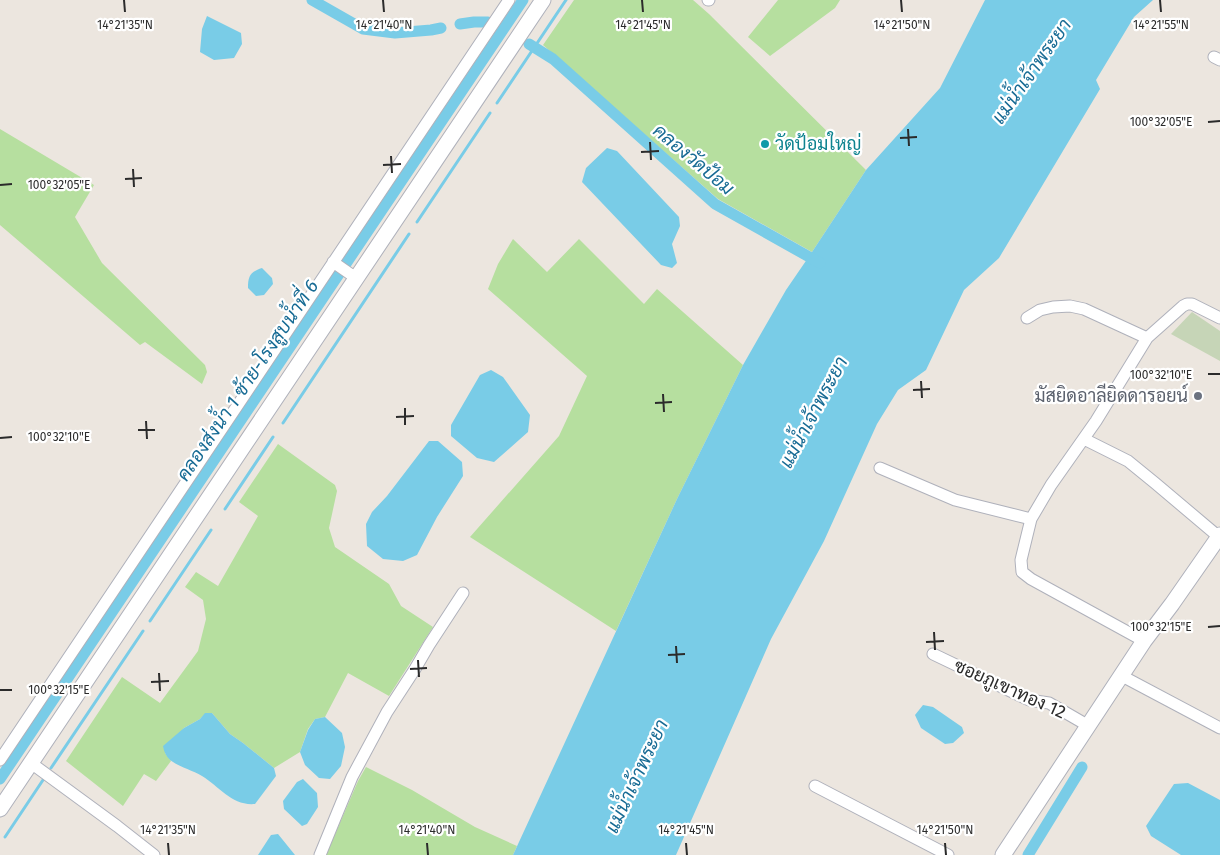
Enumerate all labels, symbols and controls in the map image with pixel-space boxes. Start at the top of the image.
water label: แม่น้ำเจ้าพระยา [984,12,1076,128]
text: 14°21'35"N [97,18,153,32]
text: 14°21'40"N [356,18,412,32]
text: 14°21'45"N [615,18,671,32]
text: 14°21'50"N [874,18,930,32]
text: 14°21'55"N [1133,18,1189,32]
text: 100°32'05"E [1130,115,1192,129]
water label: คลองวัดป้อม [649,118,740,200]
place label: วัดป้อมใหญ่ [775,131,861,155]
marker: วัดป้อมใหญ่ [759,138,771,150]
text: 100°32'05"E [28,178,90,192]
water label: คลองส่งน้ำ 1 ซ้าย-โรงสูบน้ำที่ 6 [166,272,325,486]
water label: แม่น้ำเจ้าพระยา [771,351,852,472]
text: 100°32'10"E [1130,368,1192,382]
place label: มัสยิดอาลียิดดารอยน์ [1034,383,1188,407]
marker: มัสยิดอาลียิดดารอยน์ [1192,390,1204,402]
text: 100°32'10"E [28,430,90,444]
text: 100°32'15"E [1130,620,1192,634]
street label: ซอยภูเขาทอง 12 [950,655,1069,725]
text: 100°32'15"E [28,683,90,697]
water label: แม่น้ำเจ้าพระยา [596,714,673,837]
text: 14°21'35"N [140,823,196,837]
text: 14°21'40"N [399,823,455,837]
text: 14°21'45"N [658,823,714,837]
text: 14°21'50"N [917,823,973,837]

